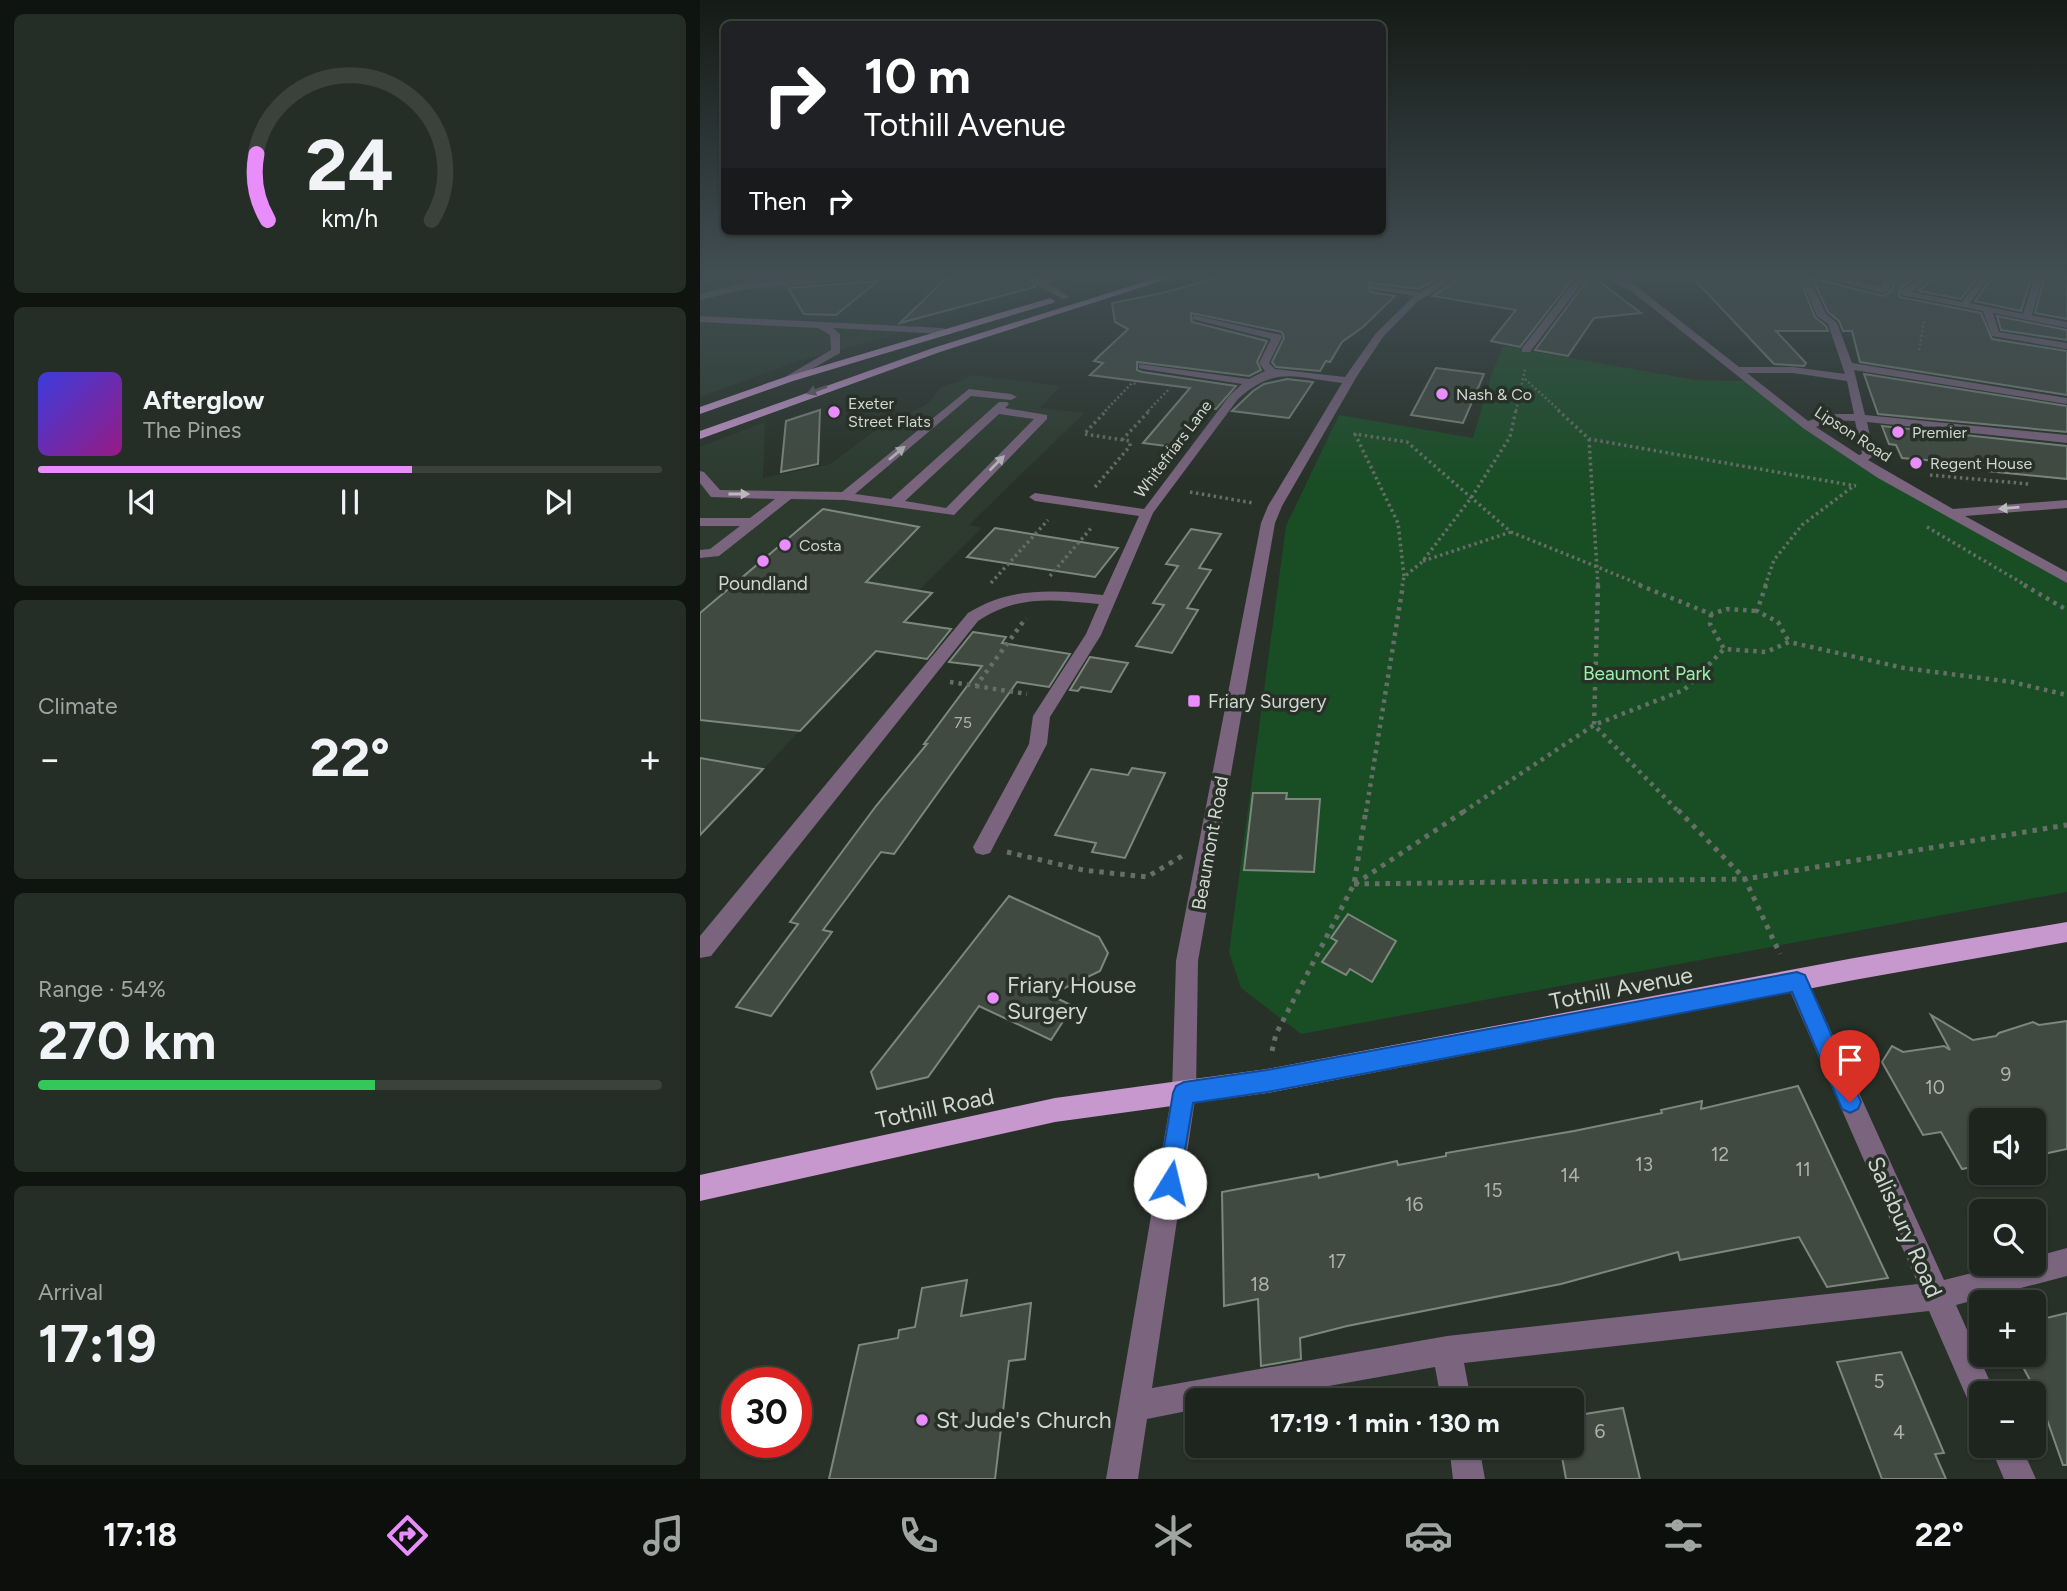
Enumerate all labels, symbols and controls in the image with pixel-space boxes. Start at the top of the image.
text: 10 m [864,46,971,105]
icon: right [749,49,840,140]
text: Tothill Avenue [864,106,1066,144]
text: 24 [306,121,394,208]
icon: right [821,182,859,220]
text: Then [749,185,807,217]
text: km/h [321,202,379,232]
text: Afterglow [143,384,265,416]
one-way arrow [807,385,828,396]
place label: Nash & Co [1456,385,1532,404]
marker: Nash & Co [1434,386,1450,402]
place label: Exeter Street Flats [848,394,931,431]
street label: Whitefriars Lane [1130,396,1216,501]
street label: Lipson Road [1811,402,1895,466]
marker: Exeter Street Flats [826,404,842,420]
text: The Pines [143,416,242,444]
place label: Premier [1912,423,1967,442]
marker: Premier [1890,424,1906,440]
one-way arrow [888,445,906,460]
place label: Regent House [1930,454,2032,473]
one-way arrow [989,455,1006,472]
marker: Regent House [1908,455,1924,471]
icon: previous [123,483,161,521]
icon: pause [331,483,369,521]
icon: next [539,483,577,521]
one-way arrow [728,489,750,500]
one-way arrow [1998,503,2020,514]
place label: Costa [799,536,841,555]
marker: Costa [777,537,793,553]
marker: Poundland [755,553,771,569]
place label: Poundland [718,572,808,595]
park label: Beaumont Park [1583,662,1712,685]
place label: Friary Surgery [1208,690,1326,713]
text: Climate [38,692,117,720]
marker: Friary Surgery [1186,693,1202,709]
house number: 75 [954,713,972,732]
text: 22° [310,727,390,789]
text: − [38,736,62,782]
text: + [638,736,662,782]
street label: Beaumont Road [1187,774,1233,912]
street label: Tothill Avenue [1547,960,1695,1016]
place label: Friary House Surgery [1007,971,1136,1025]
text: Range · 54% [38,975,166,1003]
marker: Friary House Surgery [985,990,1001,1006]
text: 270 km [38,1010,216,1072]
pin [1820,1030,1880,1102]
icon: arrive [1831,1041,1869,1079]
house number: 9 [2001,1063,2011,1086]
house number: 10 [1925,1076,1945,1099]
street label: Tothill Road [873,1082,997,1134]
map controls [1969,1108,2046,1458]
button: sound [1969,1108,2046,1185]
house number: 12 [1711,1143,1729,1166]
position arrow [1133,1146,1207,1220]
street label: Salisbury Road [1861,1152,1949,1302]
house number: 13 [1635,1153,1653,1176]
house number: 11 [1795,1158,1811,1181]
house number: 14 [1560,1164,1580,1187]
house number: 15 [1484,1179,1502,1202]
house number: 16 [1405,1193,1424,1216]
button: search [1969,1199,2046,1276]
house number: 17 [1328,1250,1346,1273]
house number: 18 [1250,1273,1270,1296]
text: Arrival [38,1278,103,1306]
button: + [1969,1290,2046,1367]
text: 17:19 [38,1313,157,1375]
speed limit sign: 30 [721,1367,812,1458]
house number: 5 [1874,1370,1885,1393]
button: − [1969,1381,2046,1458]
place label: St Jude's Church [936,1406,1112,1434]
text: 17:19 · 1 min · 130 m [1269,1407,1500,1439]
marker: St Jude's Church [914,1412,930,1428]
house number: 6 [1595,1420,1606,1443]
house number: 4 [1893,1421,1905,1444]
icon: directions [383,1511,432,1560]
icon: music [639,1511,688,1560]
icon: phone [894,1511,943,1560]
icon: climate [1149,1511,1198,1560]
icon: car [1404,1511,1453,1560]
icon: filters [1659,1511,1708,1560]
text: 17:18 [103,1516,177,1554]
text: 22° [1915,1516,1964,1554]

